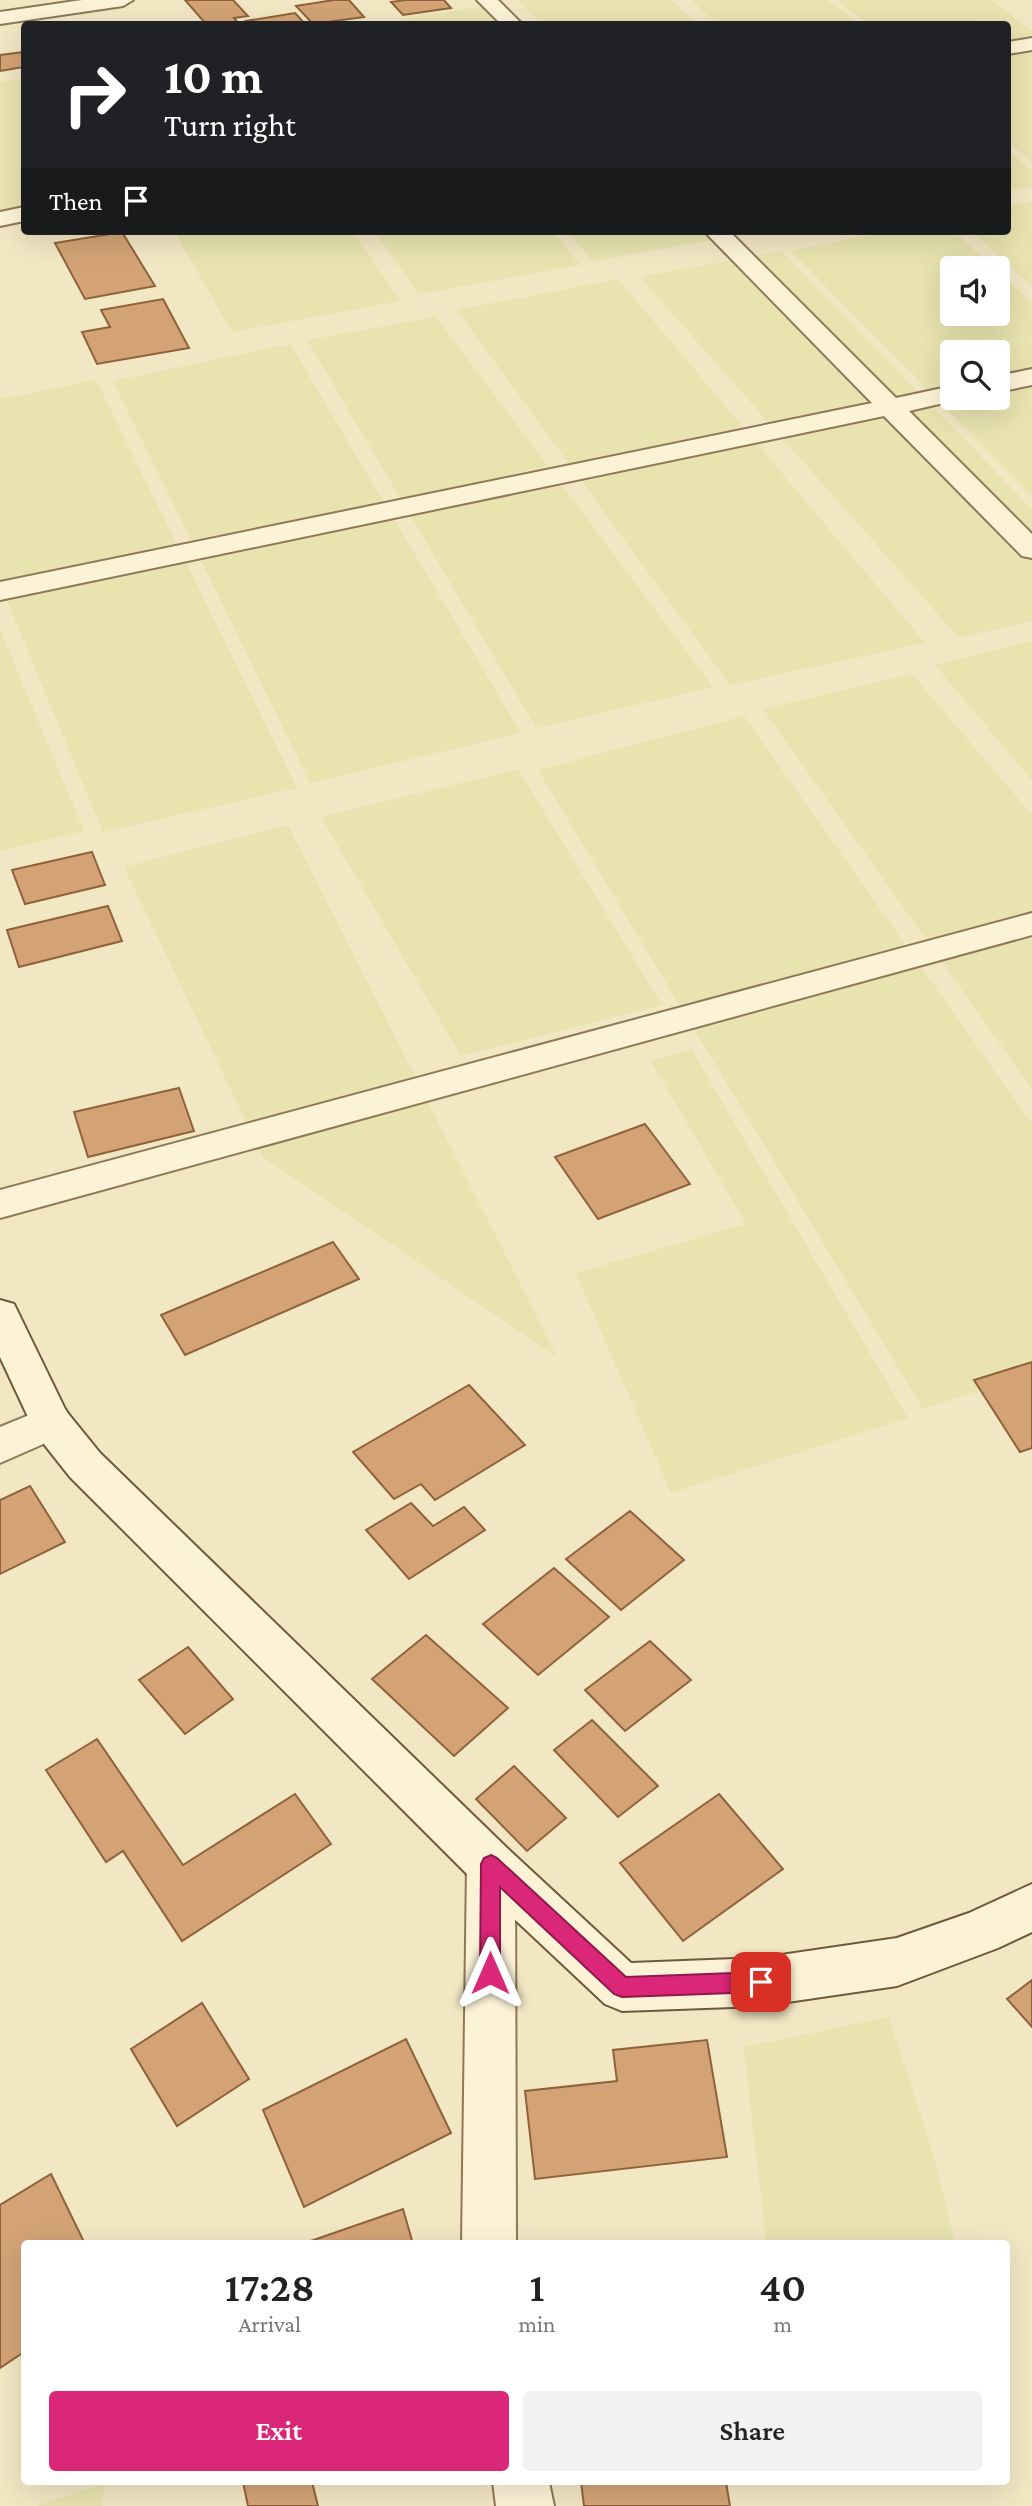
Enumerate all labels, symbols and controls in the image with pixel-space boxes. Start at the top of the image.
icon: right [49,49,140,140]
text: 10 m [164,49,263,104]
text: Turn right [164,107,296,143]
icon: arrive [117,182,155,220]
text: Then [49,187,103,216]
map controls [940,256,1010,410]
button: sound [940,256,1010,326]
button: search [940,340,1010,410]
position arrow [453,1936,527,2010]
pin [731,1952,791,2012]
icon: arrive [742,1963,780,2001]
text: 17:28 [225,2263,315,2310]
text: 1 [529,2263,544,2310]
text: 40 [759,2263,806,2310]
text: Arrival [238,2311,301,2337]
text: min [518,2311,555,2337]
text: m [773,2311,792,2337]
button: Exit [49,2391,509,2471]
button: Share [523,2391,982,2471]

